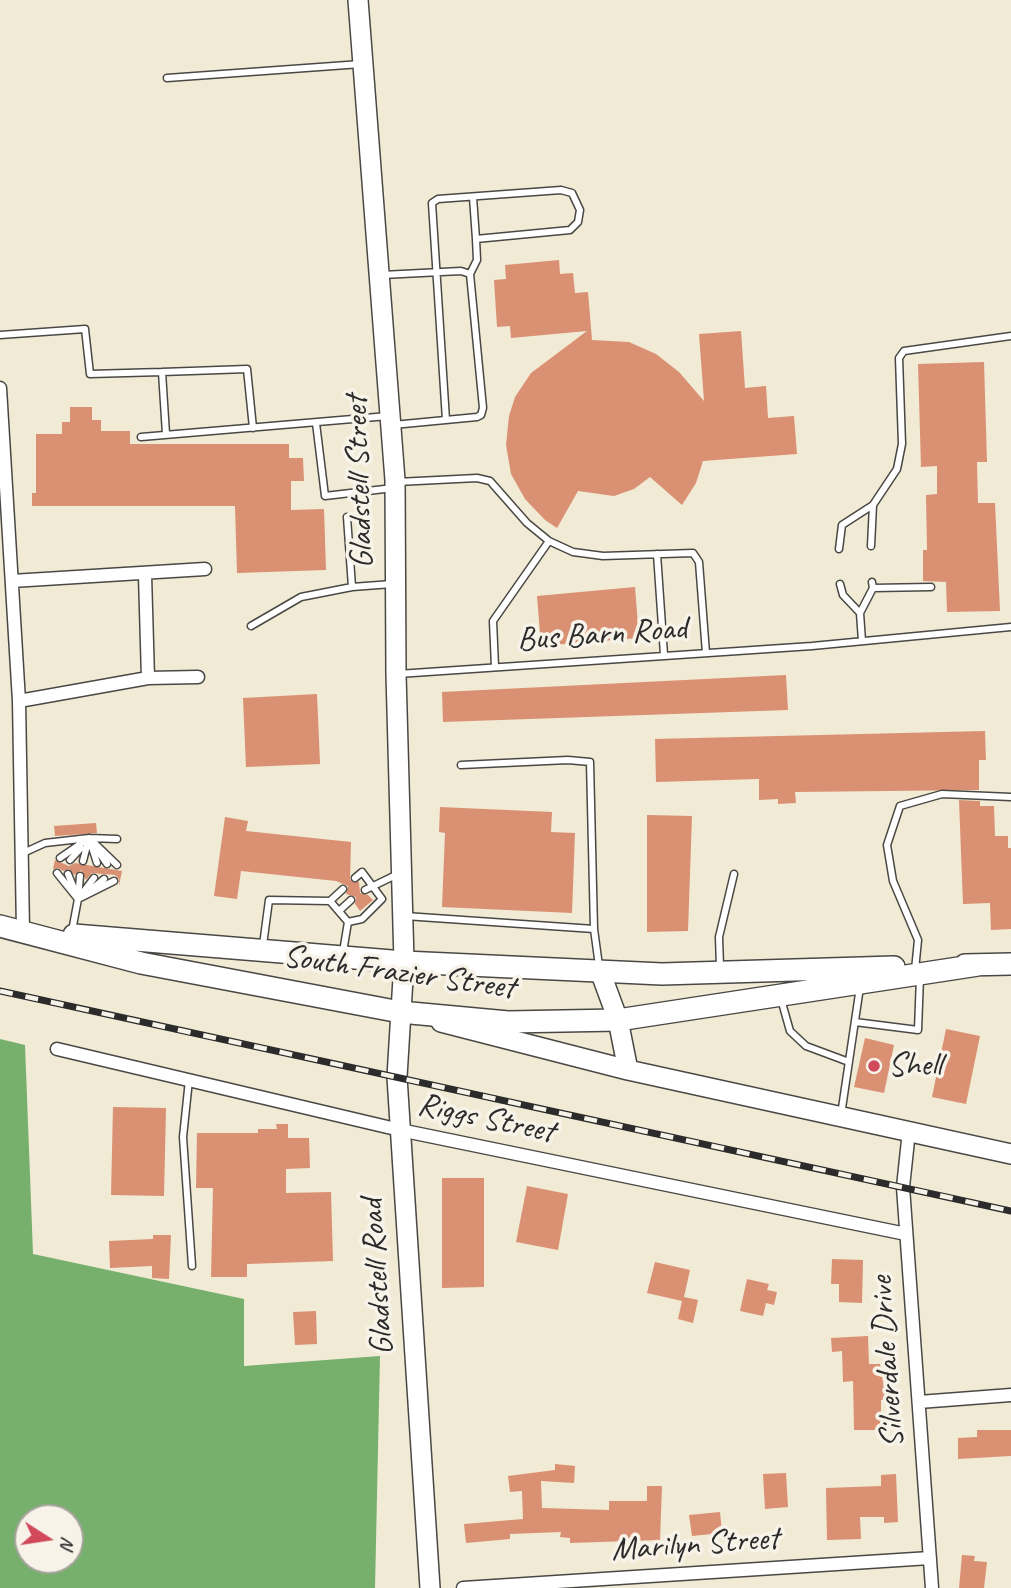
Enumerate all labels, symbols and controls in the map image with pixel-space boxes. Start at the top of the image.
street label: Gladstell Street [337,395,383,569]
street label: Bus Barn Road [516,609,688,661]
street label: South Frazier Street [281,937,517,1009]
place label: Shell [888,1046,942,1086]
marker: Shell [866,1058,882,1074]
street label: Riggs Street [414,1085,558,1153]
street label: Gladstell Road [353,1197,403,1357]
street label: Silverdale Drive [862,1275,914,1449]
north arrow [14,1504,84,1574]
street label: Marilyn Street [610,1519,780,1571]
text: N [55,1535,81,1551]

